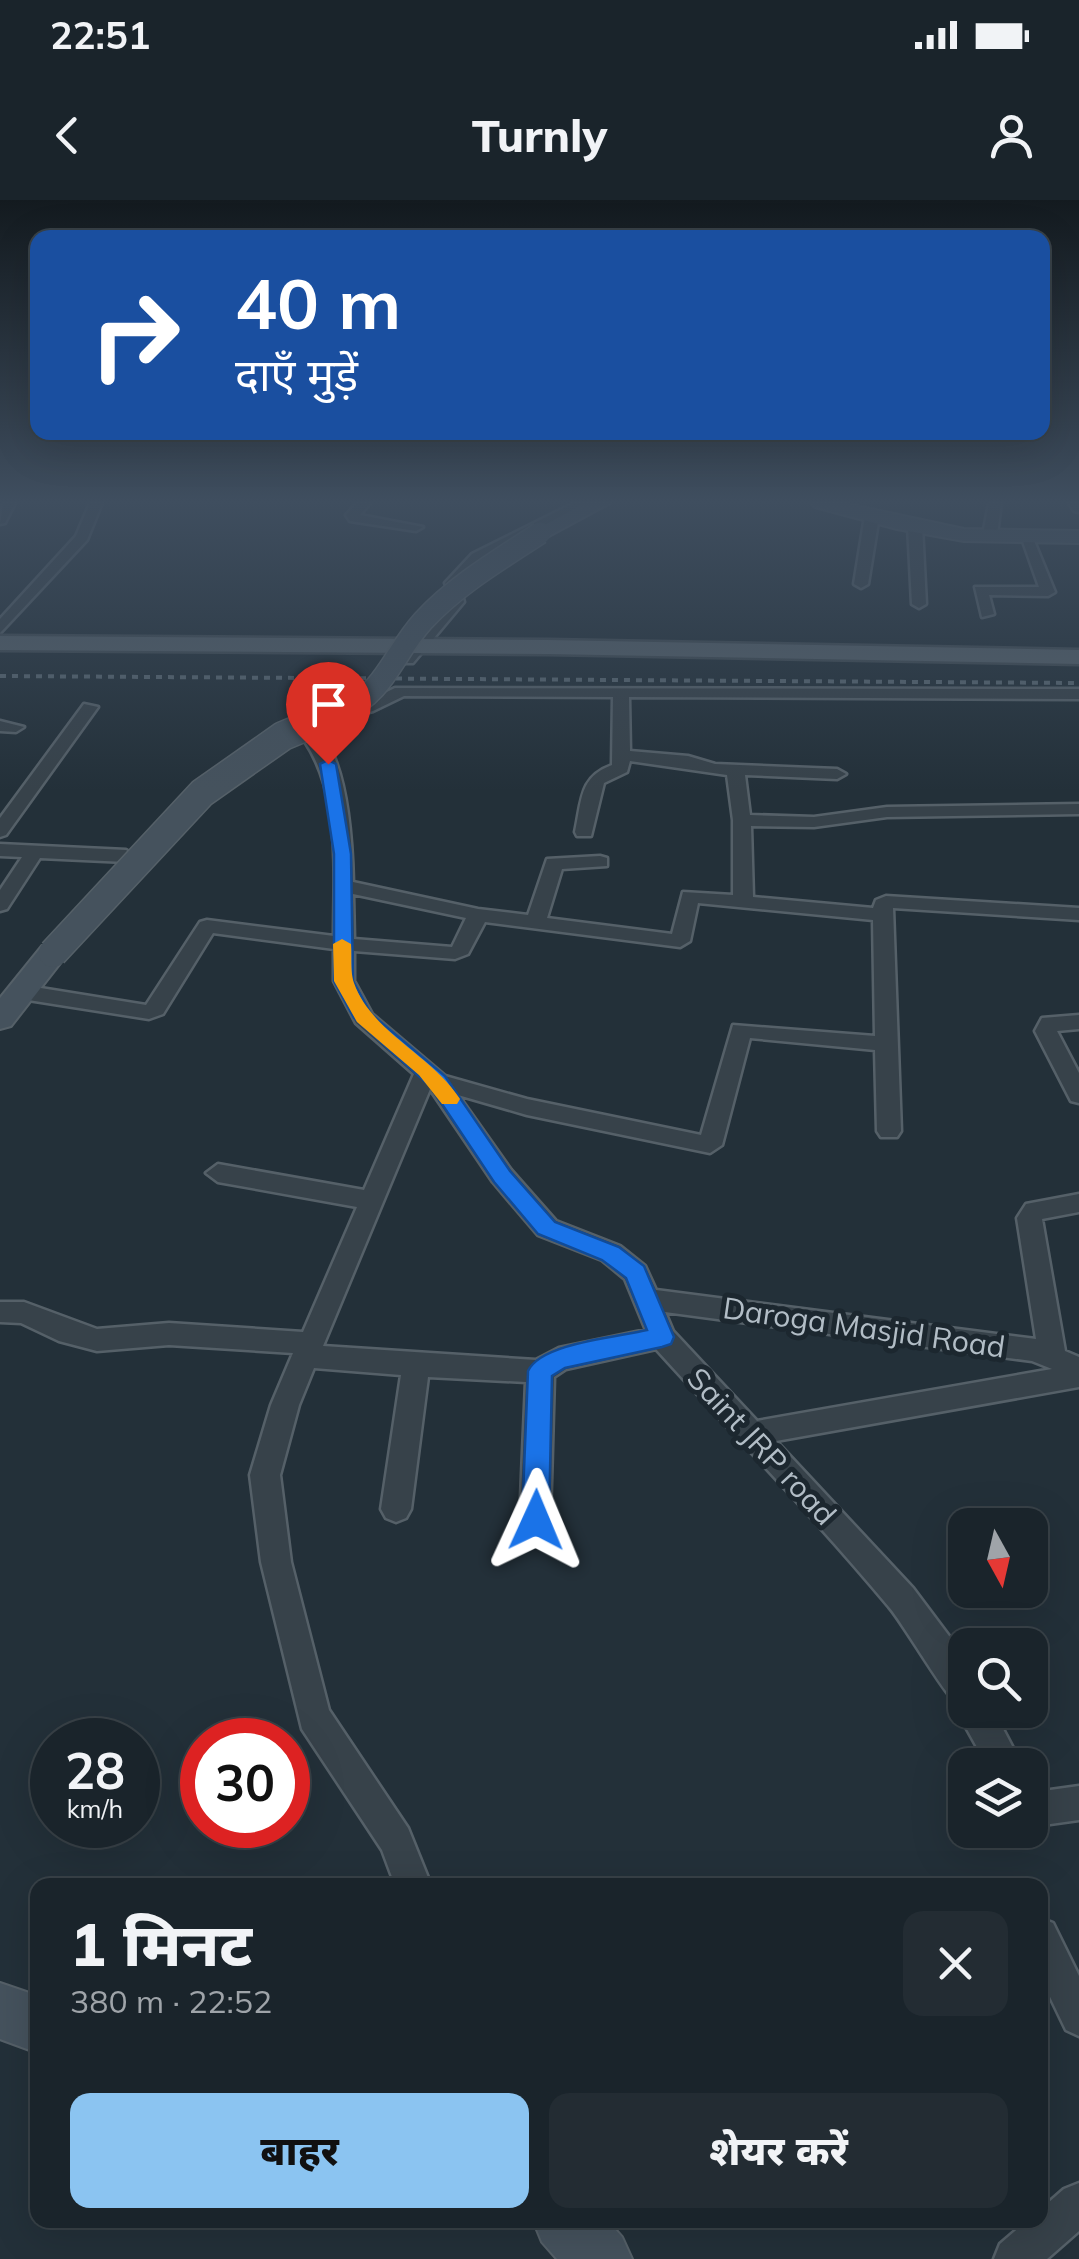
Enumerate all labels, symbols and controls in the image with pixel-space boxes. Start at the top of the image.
text: 22:51 [50,11,151,59]
text: Turnly [472,107,607,163]
icon: back [40,108,95,163]
icon: person [984,108,1039,163]
text: 40 m [235,259,401,347]
icon: right [70,270,200,400]
text: दाएँ मुड़ें [235,346,358,402]
pin [286,662,371,765]
icon: arrive [301,677,356,732]
street label: Daroga Masjid Road [721,1288,1007,1366]
street label: Saint JRP road [679,1359,845,1533]
position arrow [484,1468,588,1572]
north arrow [948,1508,1048,1608]
map controls [948,1508,1048,1848]
button: search [948,1628,1048,1728]
speed limit sign: 30 [180,1718,310,1848]
text: 28 [65,1739,125,1802]
button: layers [948,1748,1048,1848]
text: km/h [67,1793,123,1824]
text: 1 मिनट [70,1906,252,1981]
button: close [903,1911,1008,2016]
text: 380 m · 22:52 [70,1981,272,2021]
button: बाहर [70,2093,529,2208]
button: शेयर करें [549,2093,1008,2208]

